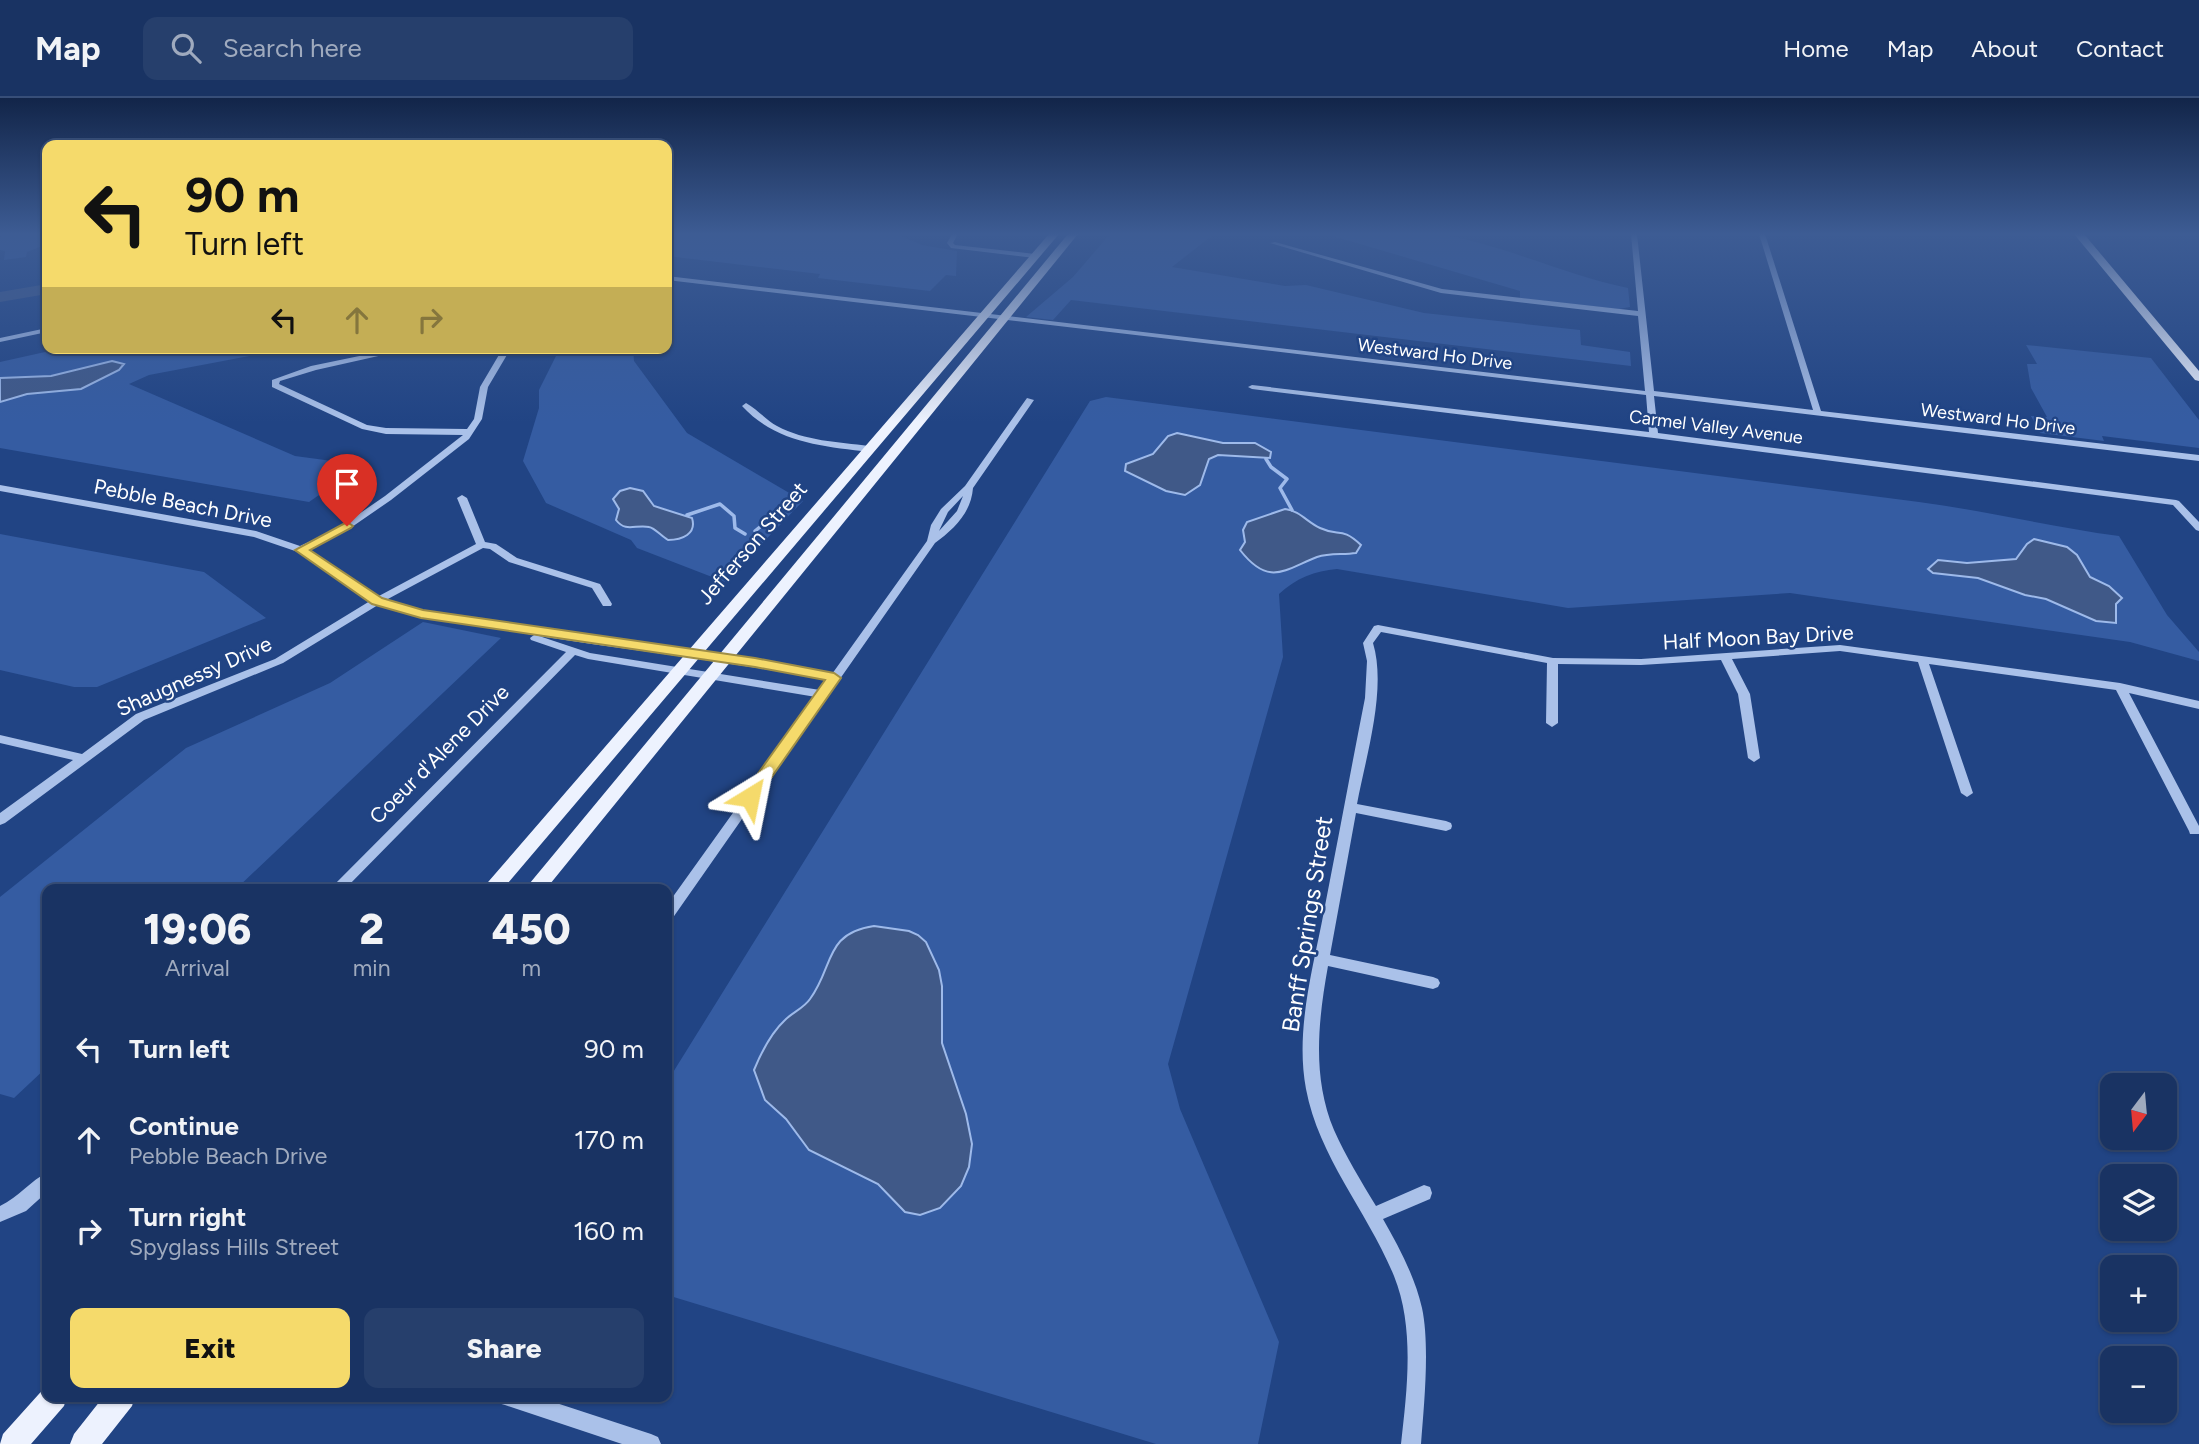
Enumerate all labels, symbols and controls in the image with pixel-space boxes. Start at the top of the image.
search box [143,17,633,80]
text: Map [35,29,101,68]
icon: search [167,29,205,67]
text: Search here [223,32,362,64]
text: Home [1783,34,1849,63]
text: Map [1887,34,1933,63]
text: About [1971,34,2038,63]
text: Contact [2076,34,2164,63]
text: 90 m [185,165,300,224]
icon: left [70,168,161,259]
text: Turn left [185,225,304,263]
icon: left [265,301,303,339]
icon: ahead [338,301,376,339]
icon: right [411,301,449,339]
street label: Westward Ho Drive [1356,334,1514,374]
street label: Westward Ho Drive [1919,399,2077,439]
street label: Carmel Valley Avenue [1628,405,1804,449]
pin [317,454,377,526]
icon: arrive [328,465,366,503]
street label: Pebble Beach Drive [92,473,274,533]
street label: Jefferson Street [692,477,812,609]
street label: Half Moon Bay Drive [1662,620,1854,654]
street label: Shaugnessy Drive [113,631,275,721]
street label: Coeur d'Alene Drive [364,679,514,829]
position arrow [713,760,787,834]
street label: Banff Springs Street [1276,814,1338,1034]
text: 19:06 [143,904,251,955]
text: 2 [359,904,384,955]
text: 450 [492,904,571,955]
text: Arrival [165,954,230,982]
text: min [353,954,391,982]
text: m [521,954,541,982]
icon: left [70,1030,108,1068]
text: Turn left [129,1033,230,1065]
text: 90 m [584,1033,644,1065]
north arrow [2100,1073,2177,1150]
map controls [2100,1073,2177,1423]
text: Continue [129,1110,239,1142]
icon: ahead [70,1121,108,1159]
text: 170 m [574,1124,644,1156]
text: Pebble Beach Drive [129,1142,327,1170]
button: layers [2100,1164,2177,1241]
text: Turn right [129,1201,246,1233]
icon: right [70,1212,108,1250]
text: 160 m [573,1215,644,1247]
text: Spyglass Hills Street [129,1233,339,1261]
button: + [2100,1255,2177,1332]
button: Exit [70,1308,350,1388]
button: Share [364,1308,644,1388]
button: − [2100,1346,2177,1423]

